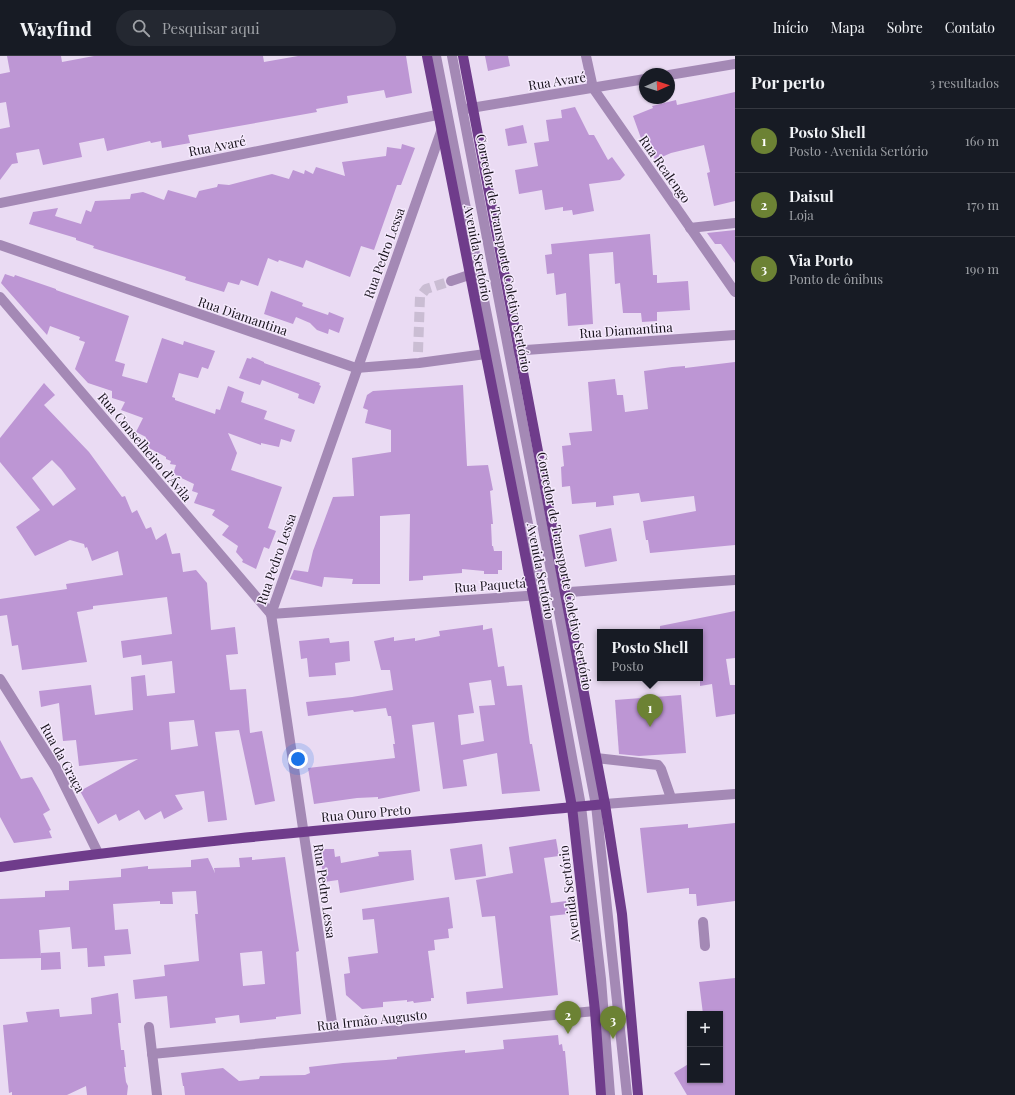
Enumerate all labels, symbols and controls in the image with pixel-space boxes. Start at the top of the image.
search box [116,10,396,46]
text: Wayfind [20,15,92,41]
icon: search [130,17,152,39]
text: Pesquisar aqui [162,18,260,38]
text: Início [773,18,808,37]
text: Mapa [830,18,865,37]
text: Sobre [887,18,923,37]
text: Contato [945,18,995,37]
street label: Rua Avaré [527,67,587,93]
north arrow [639,68,675,104]
text: Por perto [751,71,825,93]
text: 3 resultados [929,74,999,91]
text: Posto Shell [789,122,866,142]
street label: Rua Avaré [187,132,247,159]
street label: Corredor de Transporte Coletivo Sertório [473,132,536,373]
street label: Rua Realengo [636,132,695,206]
text: 1 [762,132,766,149]
text: 160 m [965,132,999,149]
text: Posto · Avenida Sertório [789,142,928,159]
text: Daisul [789,186,834,206]
text: 2 [761,196,767,213]
text: 170 m [966,196,999,213]
street label: Avenida Sertório [461,202,496,302]
street label: Rua Pedro Lessa [359,205,408,301]
text: Loja [789,206,814,223]
text: Via Porto [789,250,853,270]
text: 3 [761,260,767,277]
text: 190 m [965,260,999,277]
text: Ponto de ônibus [789,270,883,287]
street label: Rua Diamantina [196,292,291,339]
street label: Rua Diamantina [579,318,674,341]
street label: Rua Conselheiro d'Ávila [95,389,196,505]
street label: Corredor de Transporte Coletivo Sertório [534,450,597,691]
street label: Rua Pedro Lessa [252,511,299,607]
street label: Avenida Sertório [524,520,559,620]
street label: Rua Paquetá [453,573,527,595]
popup [597,629,703,681]
text: Posto Shell [612,637,688,657]
text: Posto [612,657,644,674]
pin: 1 [637,694,663,727]
street label: Rua da Graça [37,720,90,796]
your location [288,749,308,769]
street label: Rua Ouro Preto [320,800,412,825]
street label: Rua Pedro Lessa [310,843,341,940]
street label: Avenida Sertório [554,845,583,944]
pin: 2 [555,1001,581,1034]
street label: Rua Irmão Augusto [316,1005,428,1034]
pin: 3 [600,1006,626,1039]
map controls [687,1011,723,1083]
button: + [687,1011,723,1047]
button: − [687,1047,723,1083]

